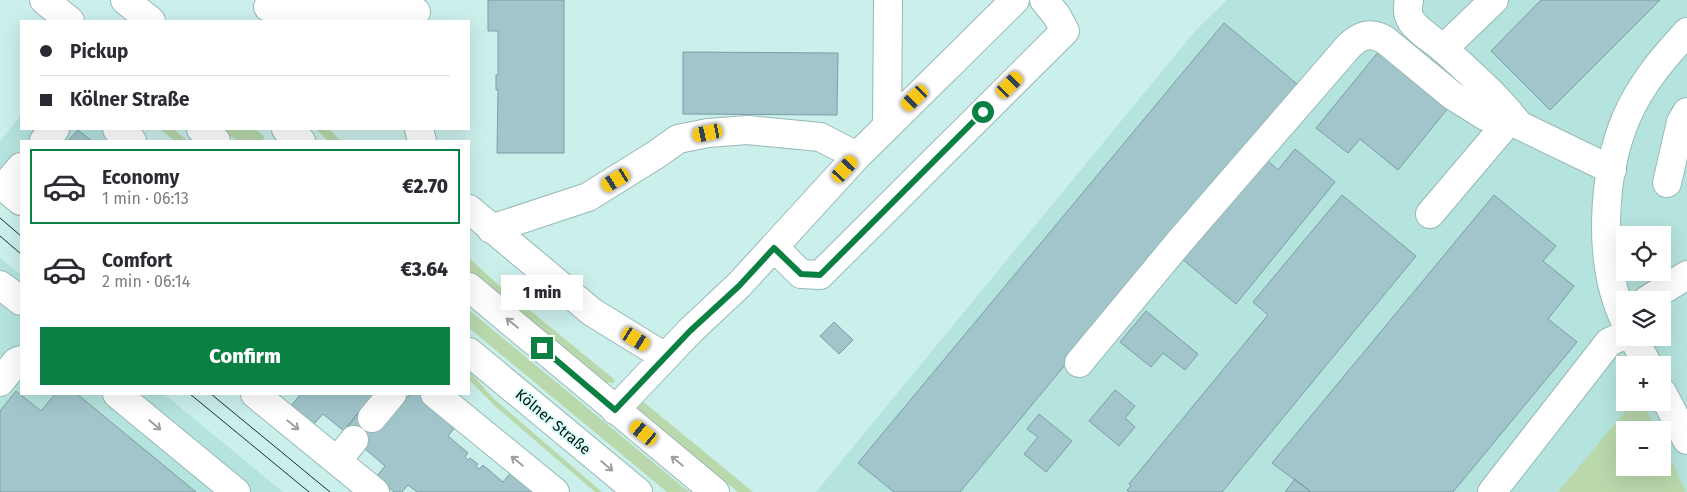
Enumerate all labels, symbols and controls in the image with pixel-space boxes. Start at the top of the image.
text: Pickup [70,40,128,63]
car [994,69,1025,101]
car [898,82,931,114]
text: Kölner Straße [70,88,190,111]
route start [972,101,994,123]
car [691,123,724,143]
car [829,153,860,185]
icon: car [42,164,87,209]
text: Economy [102,166,179,189]
car [599,166,632,194]
text: €2.70 [402,175,448,198]
text: 1 min · 06:13 [102,189,189,208]
map controls [1616,226,1671,476]
button: locate [1616,226,1671,281]
icon: car [42,247,87,292]
text: Comfort [102,249,172,272]
text: €3.64 [401,258,448,281]
text: 2 min · 06:14 [102,272,190,291]
callout: 1 min [501,276,583,310]
text: 1 min [523,283,561,302]
button: layers [1616,291,1671,346]
one-way arrow [506,318,519,329]
car [619,325,652,353]
button: Confirm [40,327,450,385]
route end [531,337,553,359]
button: + [1616,356,1671,411]
street label: Kölner Straße [512,385,594,459]
car [627,418,660,448]
one-way arrow [148,419,161,430]
one-way arrow [286,419,299,430]
button: − [1616,421,1671,476]
one-way arrow [511,456,524,467]
one-way arrow [671,456,684,467]
one-way arrow [600,461,613,472]

